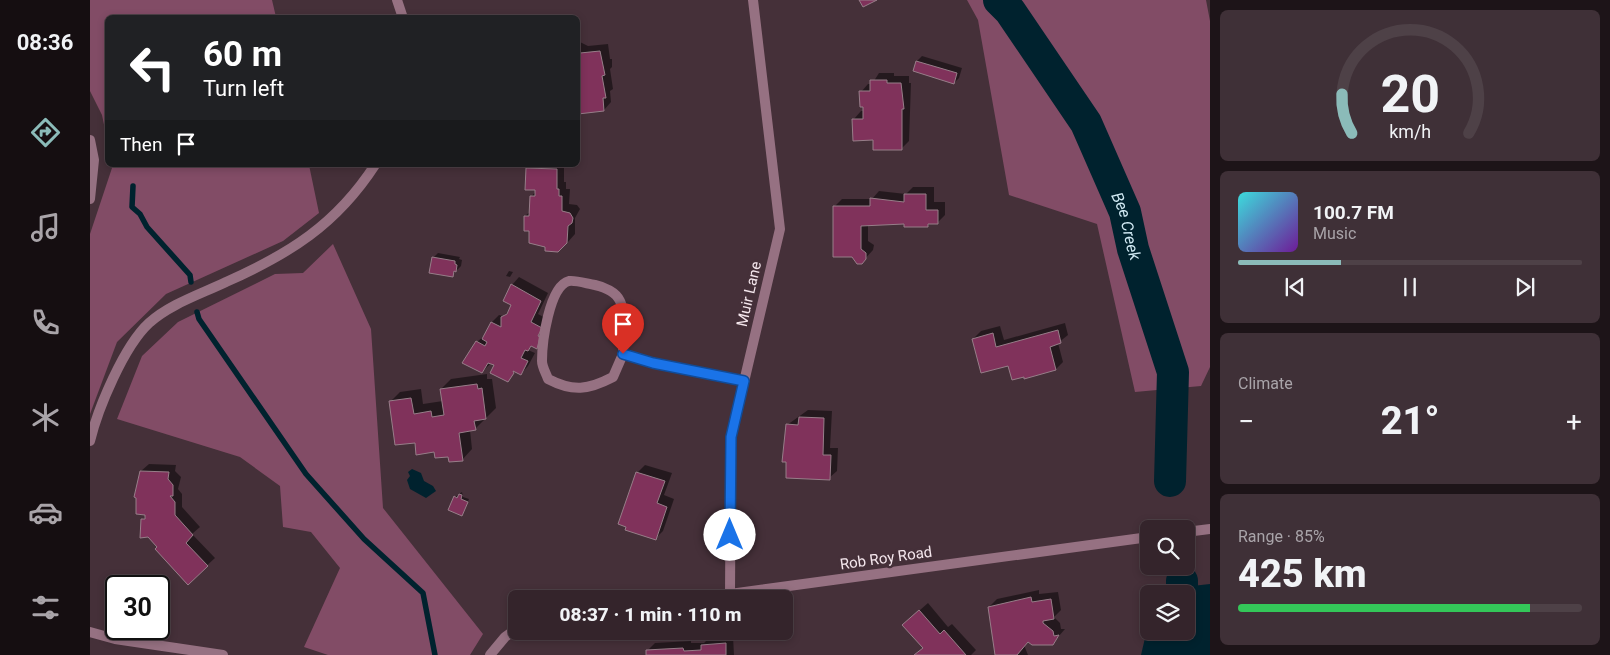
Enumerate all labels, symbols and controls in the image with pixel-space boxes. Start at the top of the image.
text: 08:36 [17,30,73,55]
text: 60 m [203,34,282,75]
icon: left [120,35,185,100]
text: 20 [1380,64,1440,125]
text: Turn left [203,76,284,101]
icon: directions [28,115,63,150]
text: km/h [1389,121,1431,142]
icon: arrive [172,130,200,158]
text: Then [120,133,162,156]
water label: Bee Creek [1108,189,1146,263]
text: 100.7 FM [1313,201,1394,224]
icon: music [28,210,63,245]
text: Music [1313,224,1356,243]
street label: Muir Lane [733,260,765,328]
icon: previous [1281,273,1309,301]
icon: pause [1396,273,1424,301]
icon: next [1511,273,1539,301]
pin [602,303,644,354]
icon: phone [28,305,63,340]
icon: arrive [609,310,637,338]
text: Climate [1238,374,1293,393]
text: 21° [1381,399,1439,443]
icon: climate [28,400,63,435]
text: − [1238,405,1254,438]
text: + [1566,405,1582,438]
icon: car [28,495,63,530]
position arrow [703,508,755,560]
map controls [1140,520,1195,640]
button: search [1140,520,1195,575]
text: Range · 85% [1238,527,1325,546]
street label: Rob Roy Road [839,543,933,573]
text: 425 km [1238,552,1367,596]
speed limit sign: 30 [105,575,170,640]
button: layers [1140,585,1195,640]
icon: filters [28,590,63,625]
text: 08:37 · 1 min · 110 m [559,603,742,626]

